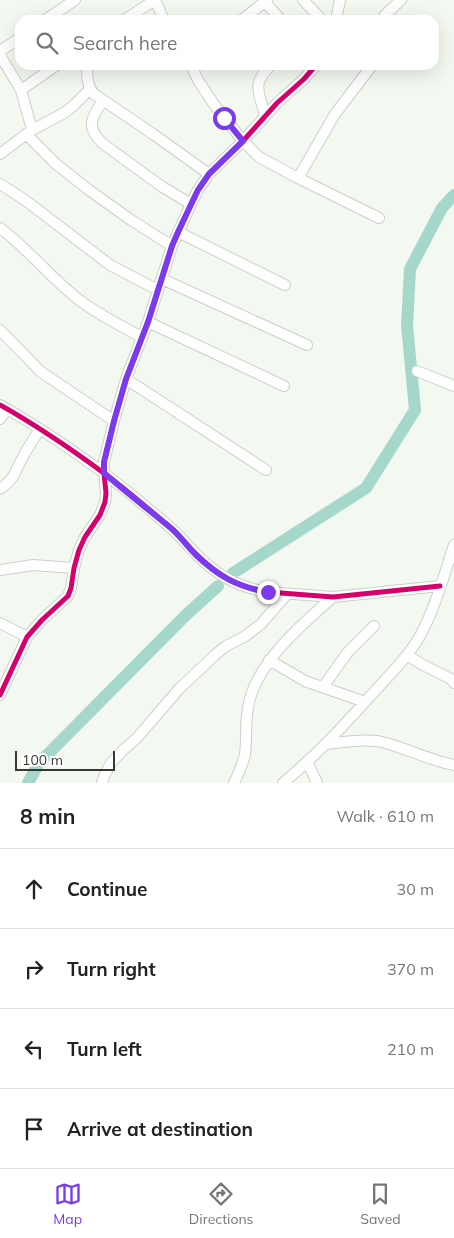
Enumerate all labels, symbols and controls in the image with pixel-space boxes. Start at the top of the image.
search box [15,15,439,70]
icon: search [33,29,61,57]
text: Search here [73,31,177,55]
route start [213,107,236,130]
route end [257,581,280,604]
scale bar [15,748,115,771]
text: 100 m [22,751,63,769]
text: 8 min [20,803,75,829]
text: Walk · 610 m [336,806,434,826]
icon: ahead [20,875,48,903]
text: Continue [67,877,147,901]
text: 30 m [397,879,434,899]
icon: right [20,955,48,983]
text: Turn right [67,957,156,981]
text: 370 m [387,959,434,979]
icon: left [20,1035,48,1063]
text: Turn left [67,1037,142,1061]
text: 210 m [387,1039,434,1059]
icon: arrive [20,1115,48,1143]
text: Arrive at destination [67,1117,253,1141]
tab: Map [53,1180,82,1228]
tab: Directions [189,1180,254,1228]
tab: Saved [360,1180,401,1228]

